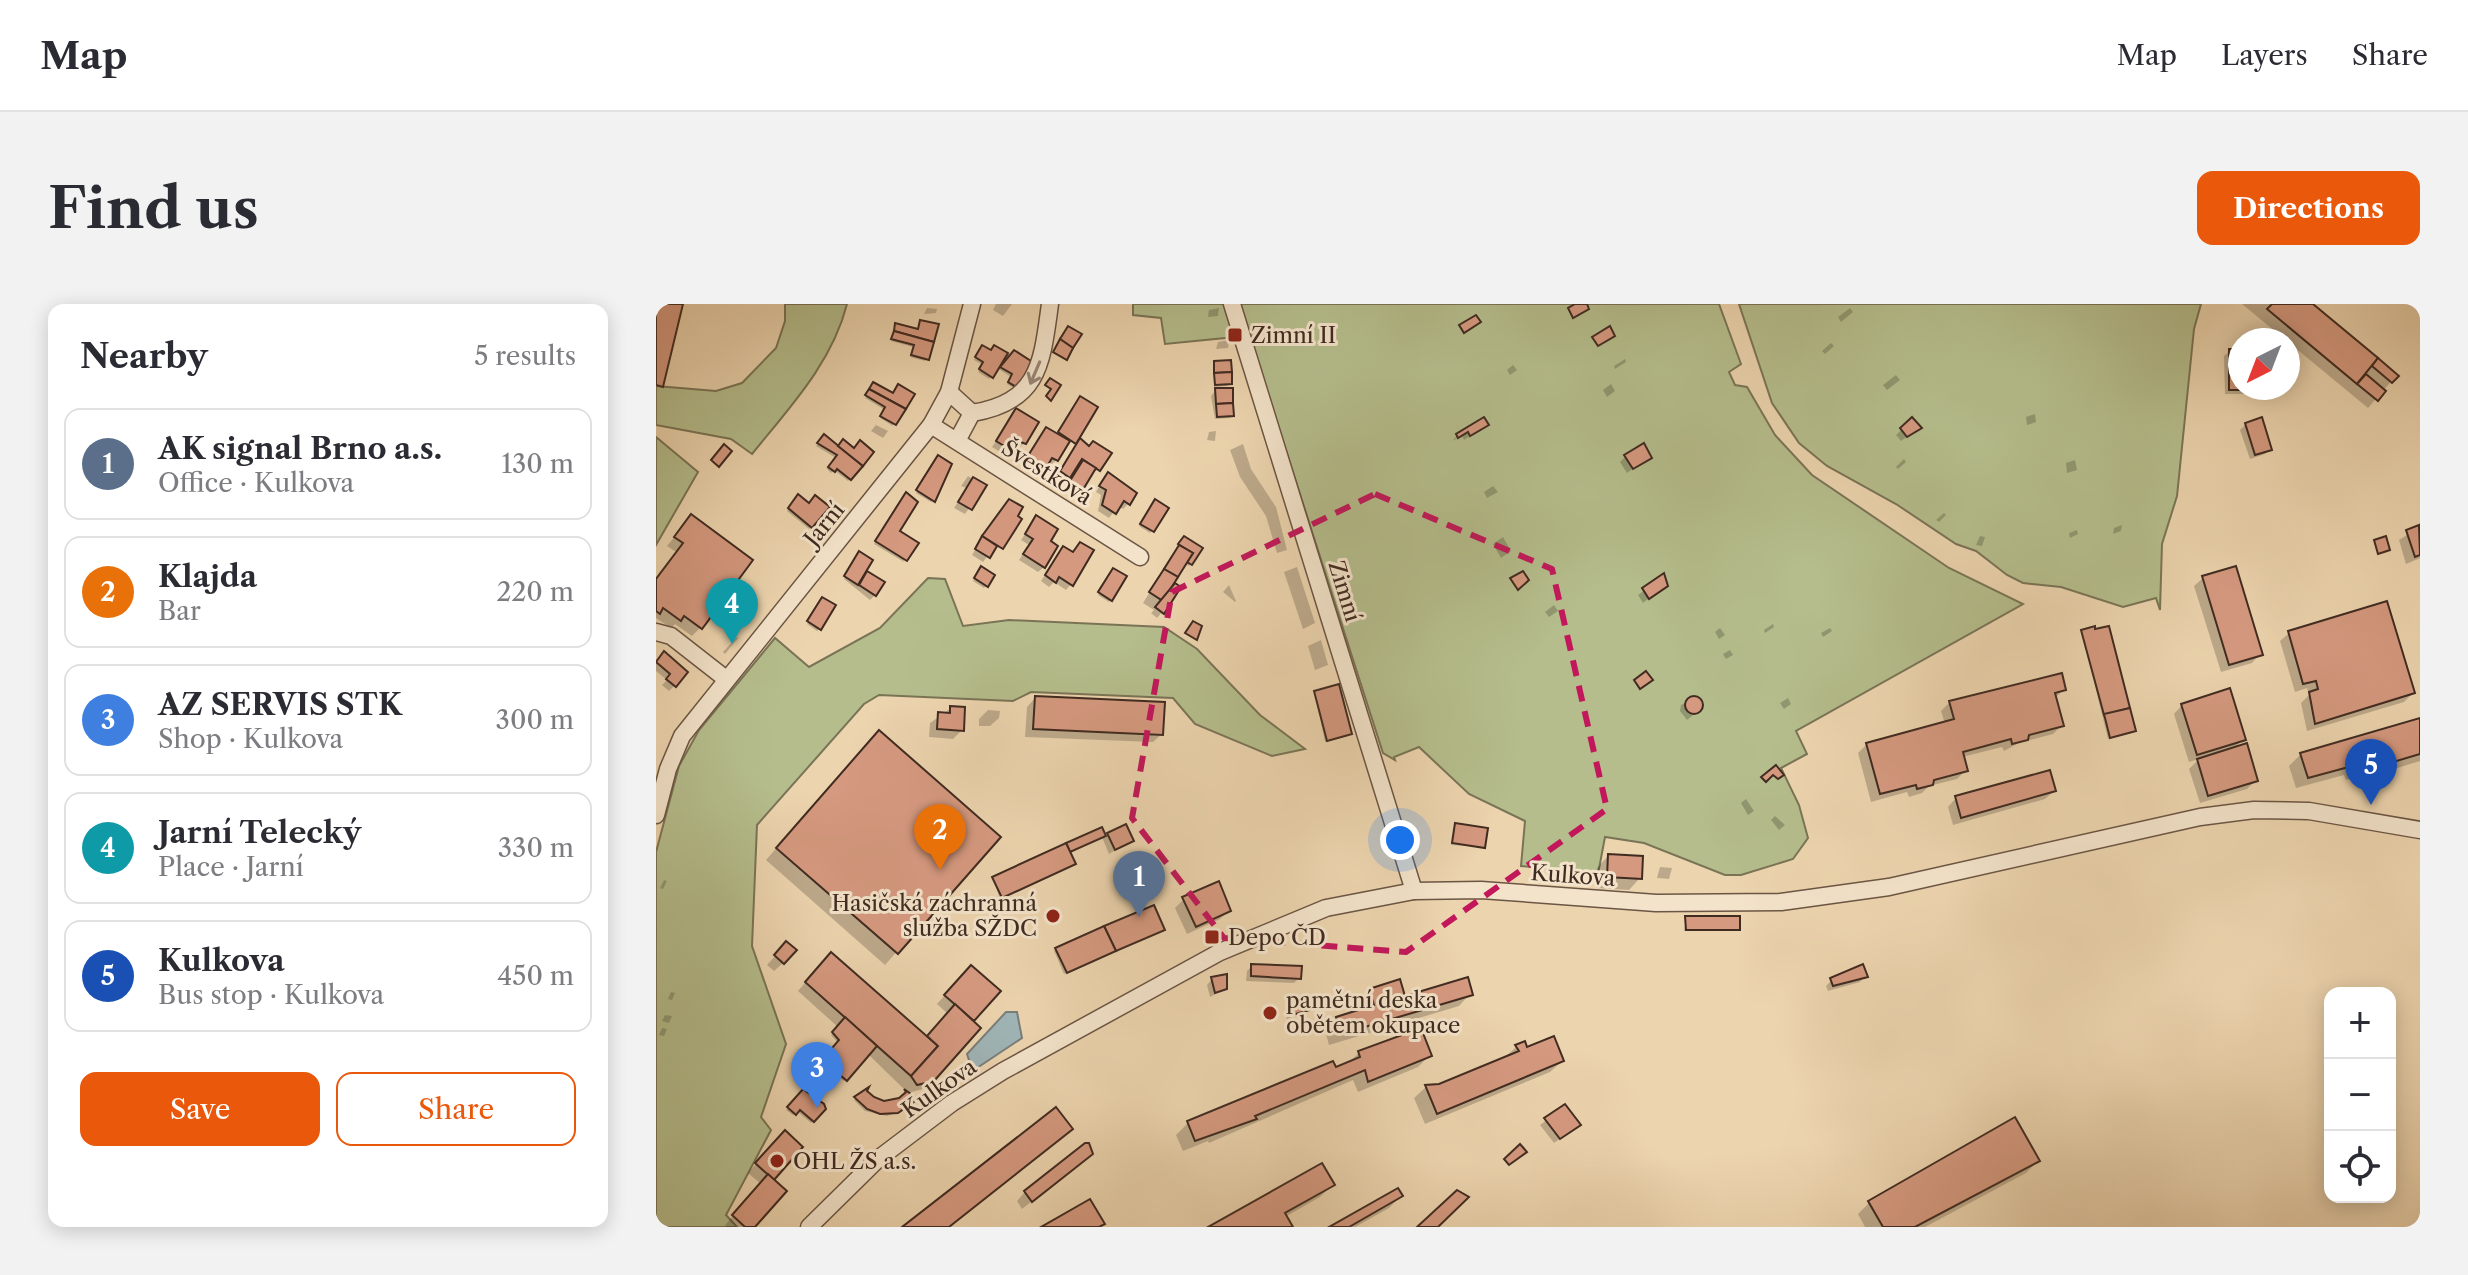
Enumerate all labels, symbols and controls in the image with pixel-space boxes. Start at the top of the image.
text: Map [40,32,128,79]
text: Map [2117,38,2177,72]
text: Layers [2221,38,2308,72]
text: Share [2352,38,2428,72]
button: Directions [2197,171,2420,245]
text: Find us [48,174,259,243]
place label: Zimní II [1251,322,1336,349]
marker: Zimní II [1226,326,1244,344]
north arrow [2228,328,2300,400]
text: Nearby [80,335,208,377]
text: 5 results [474,340,576,372]
one-way arrow [1026,361,1041,385]
text: AK signal Brno a.s. [158,430,442,467]
street label: Švestková [997,433,1098,511]
text: 1 [102,448,114,480]
text: 130 m [501,448,574,480]
text: Office · Kulkova [158,467,354,499]
street label: Jarní [797,497,850,554]
street label: Zimní [1322,557,1367,625]
text: Klajda [158,558,257,595]
text: 2 [100,576,116,608]
text: 220 m [496,576,574,608]
pin: 4 [706,578,758,644]
text: Bar [158,595,201,627]
text: AZ SERVIS STK [158,686,402,723]
text: 3 [101,704,115,736]
text: 300 m [496,704,574,736]
text: Shop · Kulkova [158,723,343,755]
pin: 5 [2345,739,2397,805]
pin: 2 [914,804,966,870]
text: Jarní Telecký [158,814,361,851]
your location [1380,820,1420,860]
text: 4 [100,832,116,864]
text: 330 m [498,832,574,864]
text: Place · Jarní [158,851,304,883]
pin: 1 [1113,851,1165,917]
street label: Kulkova [1530,859,1617,892]
place label: Hasičská záchranná služba SŽDC [831,890,1037,942]
marker: Hasičská záchranná služba SŽDC [1044,907,1062,925]
place label: Depo ČD [1228,923,1326,951]
marker: Depo ČD [1203,928,1221,946]
text: Kulkova [158,942,285,979]
text: 5 [101,960,115,992]
text: 450 m [497,960,574,992]
text: Bus stop · Kulkova [158,979,384,1011]
place label: pamětní deska obětem okupace [1286,987,1460,1039]
map controls [2324,987,2396,1203]
button: + [2324,987,2396,1059]
marker: pamětní deska obětem okupace [1261,1004,1279,1022]
pin: 3 [791,1042,843,1108]
street label: Kulkova [897,1053,982,1124]
button: − [2324,1059,2396,1131]
button: Save [80,1072,320,1146]
button: Share [336,1072,576,1146]
button: locate [2324,1131,2396,1203]
place label: OHL ŽS a.s. [793,1147,916,1175]
marker: OHL ŽS a.s. [768,1152,786,1170]

